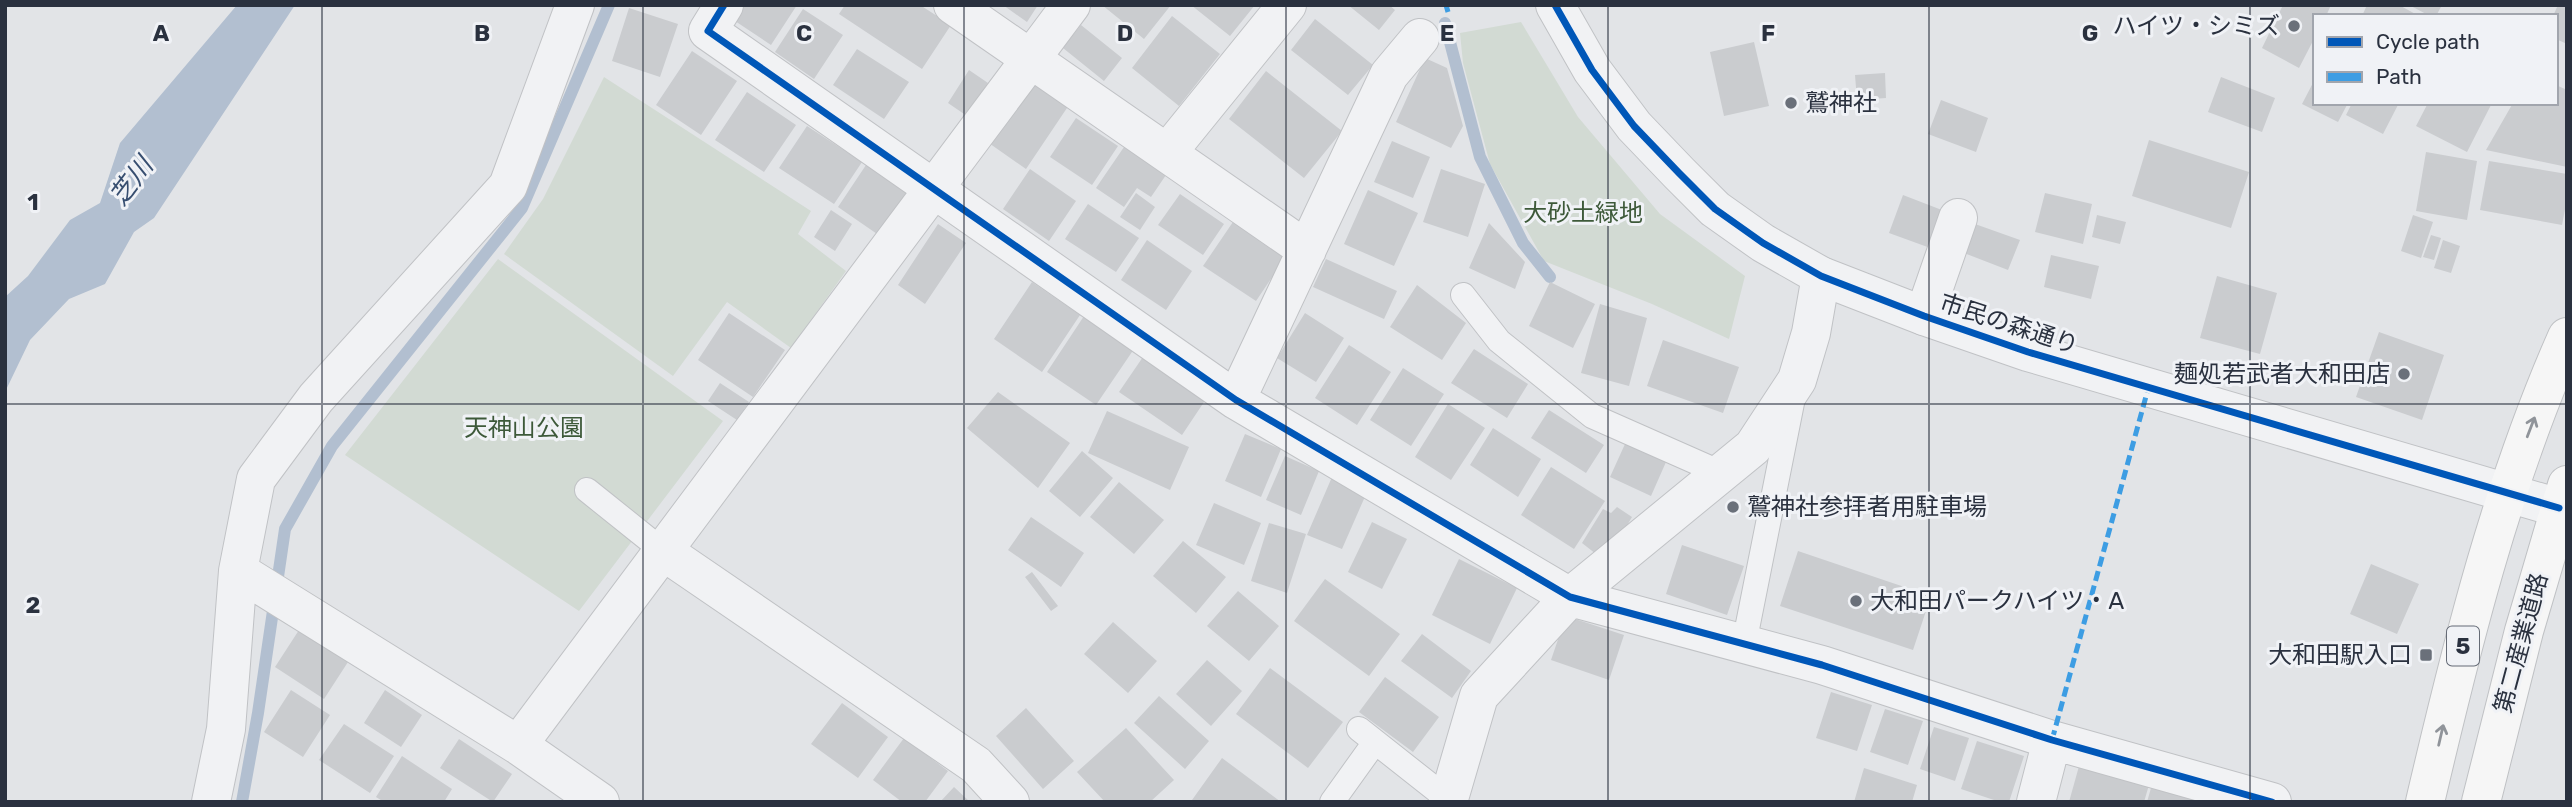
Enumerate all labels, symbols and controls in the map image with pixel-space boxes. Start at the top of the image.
place label: ハイツ・シミズ [2112,12,2280,40]
legend [2313,14,2558,105]
marker: ハイツ・シミズ [2286,18,2302,34]
text: A [153,19,170,47]
text: B [474,19,490,47]
text: C [796,19,812,47]
text: D [1117,19,1133,47]
text: E [1440,19,1454,47]
text: F [1761,19,1775,47]
text: G [2082,19,2098,47]
text: Cycle path [2376,29,2480,54]
text: Path [2376,64,2422,89]
place label: 鷲神社 [1805,89,1877,117]
marker: 鷲神社 [1783,95,1799,111]
water label: 芝川 [103,149,161,211]
text: 1 [27,188,39,216]
park label: 大砂土緑地 [1523,199,1643,227]
street label: 市民の森通り [1936,288,2082,360]
place label: 麺処若武者大和田店 [2174,360,2390,388]
marker: 麺処若武者大和田店 [2396,366,2412,382]
park label: 天神山公園 [464,414,584,442]
one-way arrow [2526,417,2538,439]
place label: 鷲神社参拝者用駐車場 [1747,493,1987,521]
marker: 鷲神社参拝者用駐車場 [1725,499,1741,515]
street label: 第二産業道路 [2489,570,2553,716]
place label: 大和田パークハイツ・A [1870,587,2124,615]
text: 2 [26,591,40,619]
marker: 大和田パークハイツ・A [1848,593,1864,609]
road number: 5 [2447,626,2479,666]
place label: 大和田駅入口 [2268,641,2412,669]
marker: 大和田駅入口 [2418,647,2434,663]
one-way arrow [2435,724,2448,747]

